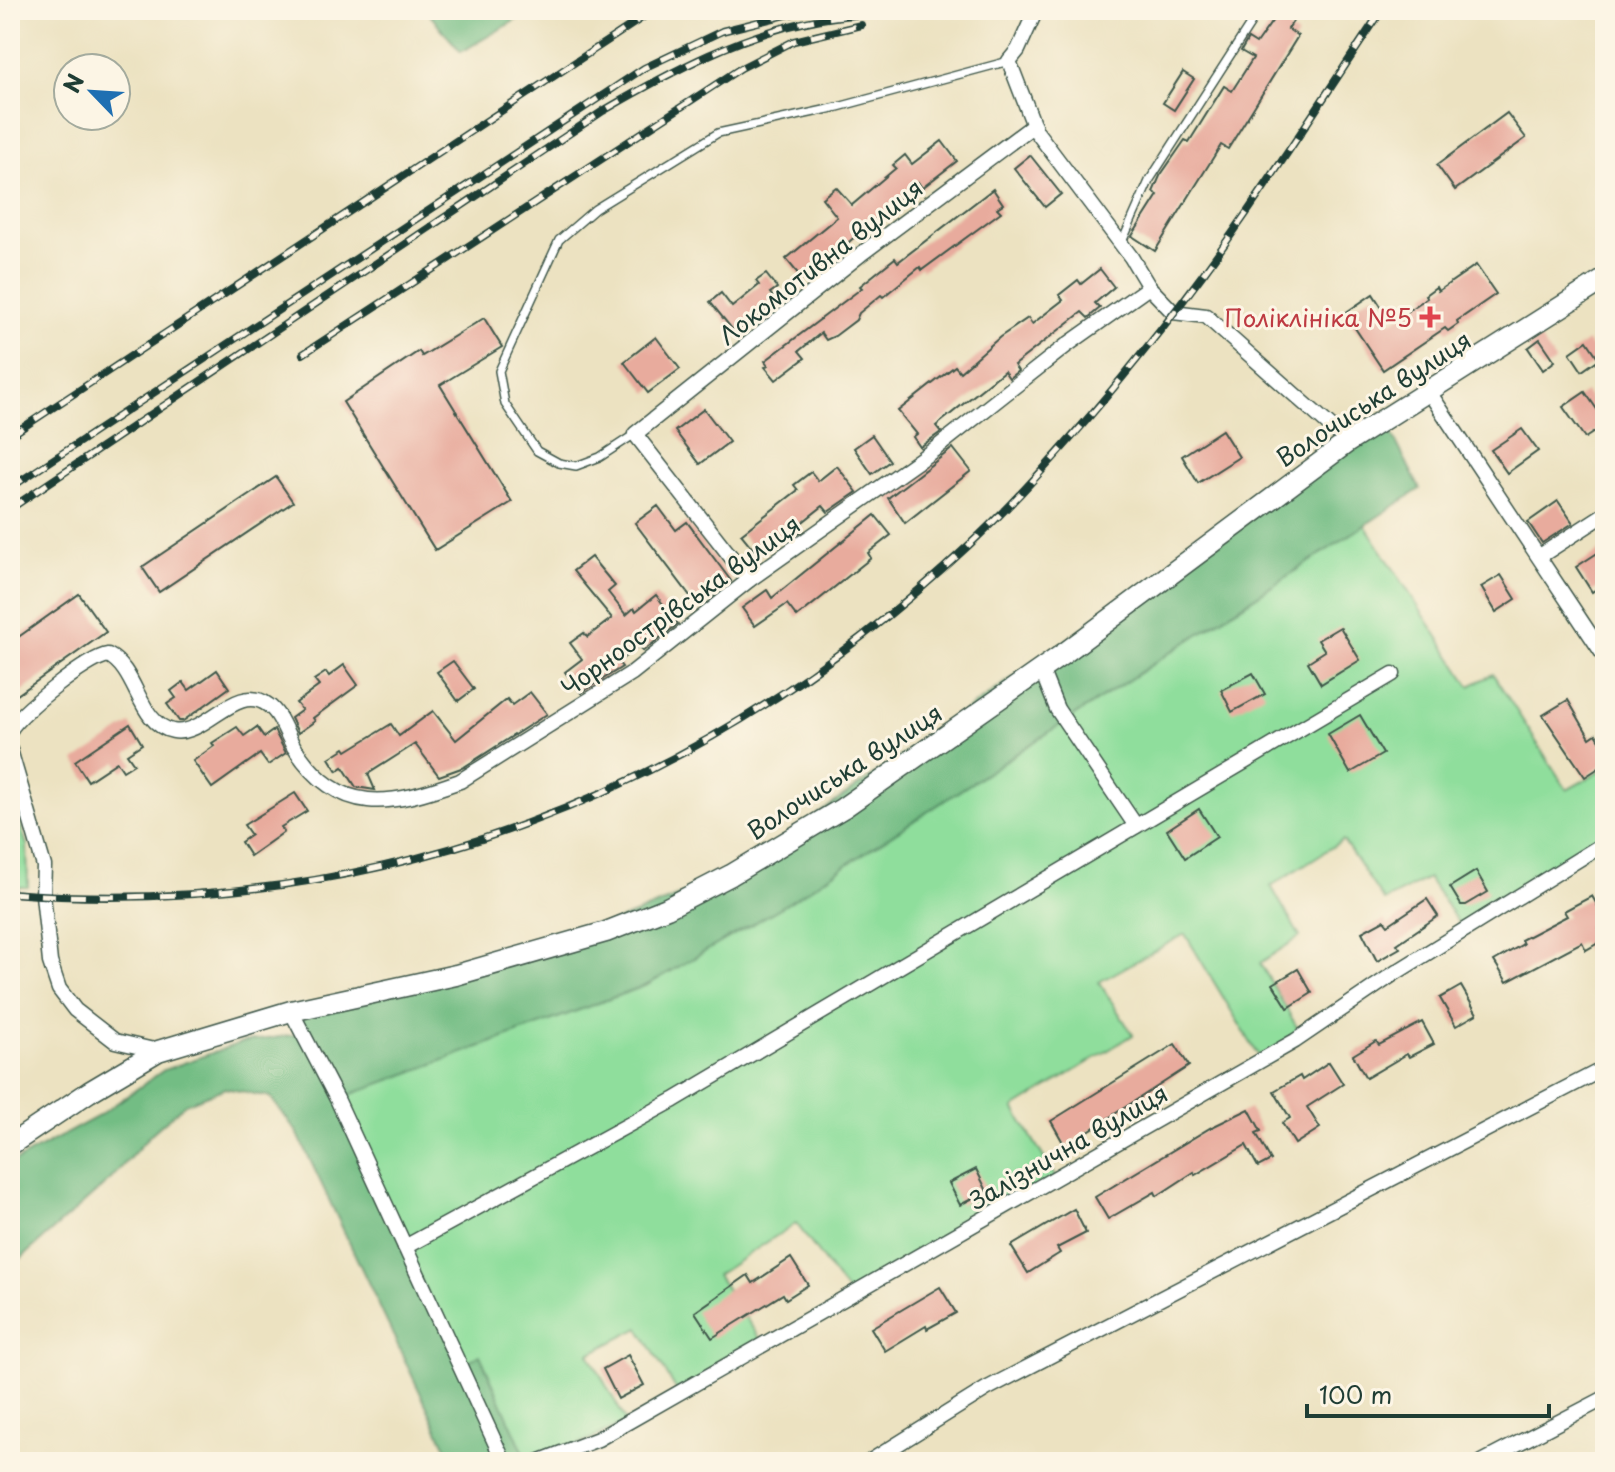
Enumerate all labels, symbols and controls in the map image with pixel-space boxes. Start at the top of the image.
north arrow [52,52,132,132]
text: N [54,68,91,98]
street label: Локомотивна вулиця [710,170,930,352]
place label: Поліклініка №5 [1224,299,1412,335]
marker: Поліклініка №5 [1419,306,1441,328]
street label: Волочиська вулиця [1268,321,1478,475]
street label: Чорноострівська вулиця [553,506,807,704]
street label: Волочиська вулиця [739,694,949,848]
street label: Залізнична вулиця [961,1074,1174,1218]
scale bar [1307,1368,1549,1418]
text: 100 m [1319,1376,1392,1412]

